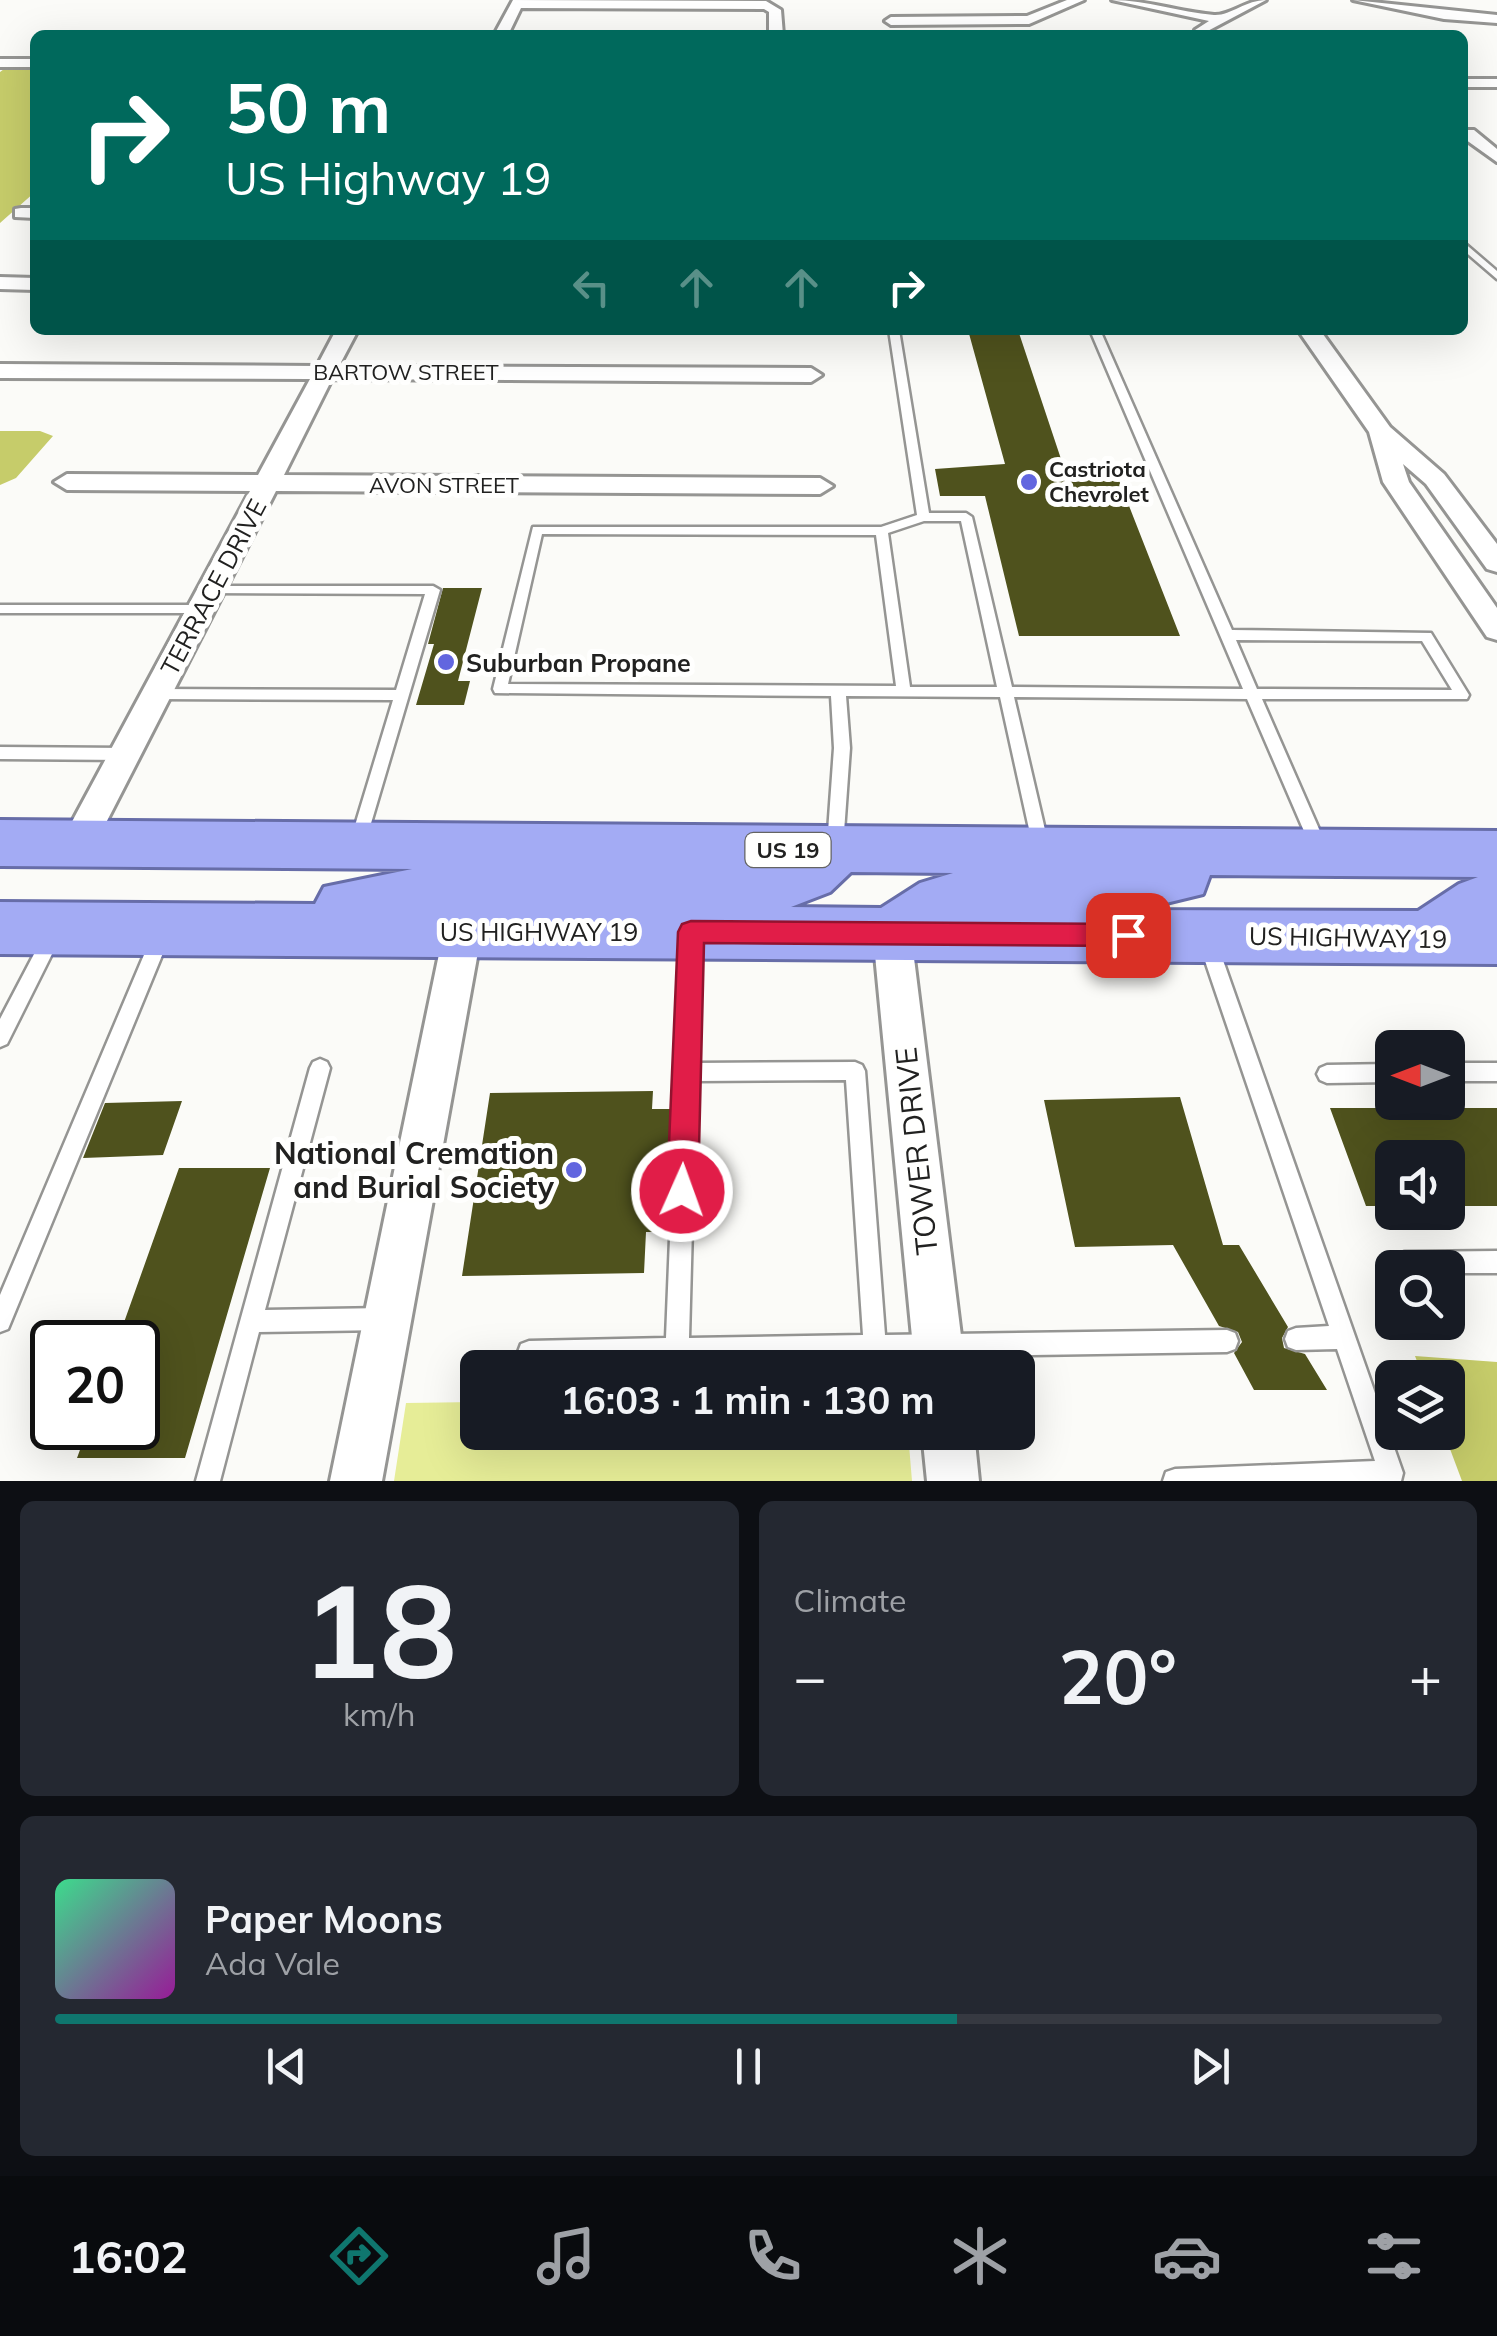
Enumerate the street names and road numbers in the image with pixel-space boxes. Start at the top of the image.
street label: BARTOW STREET [313,358,499,386]
street label: AVON STREET [369,471,519,499]
street label: TERRACE DRIVE [154,494,272,680]
road number: US 19 [746,833,830,867]
street label: US HIGHWAY 19 [440,916,638,947]
street label: US HIGHWAY 19 [1249,920,1447,954]
street label: TOWER DRIVE [886,1045,946,1257]

